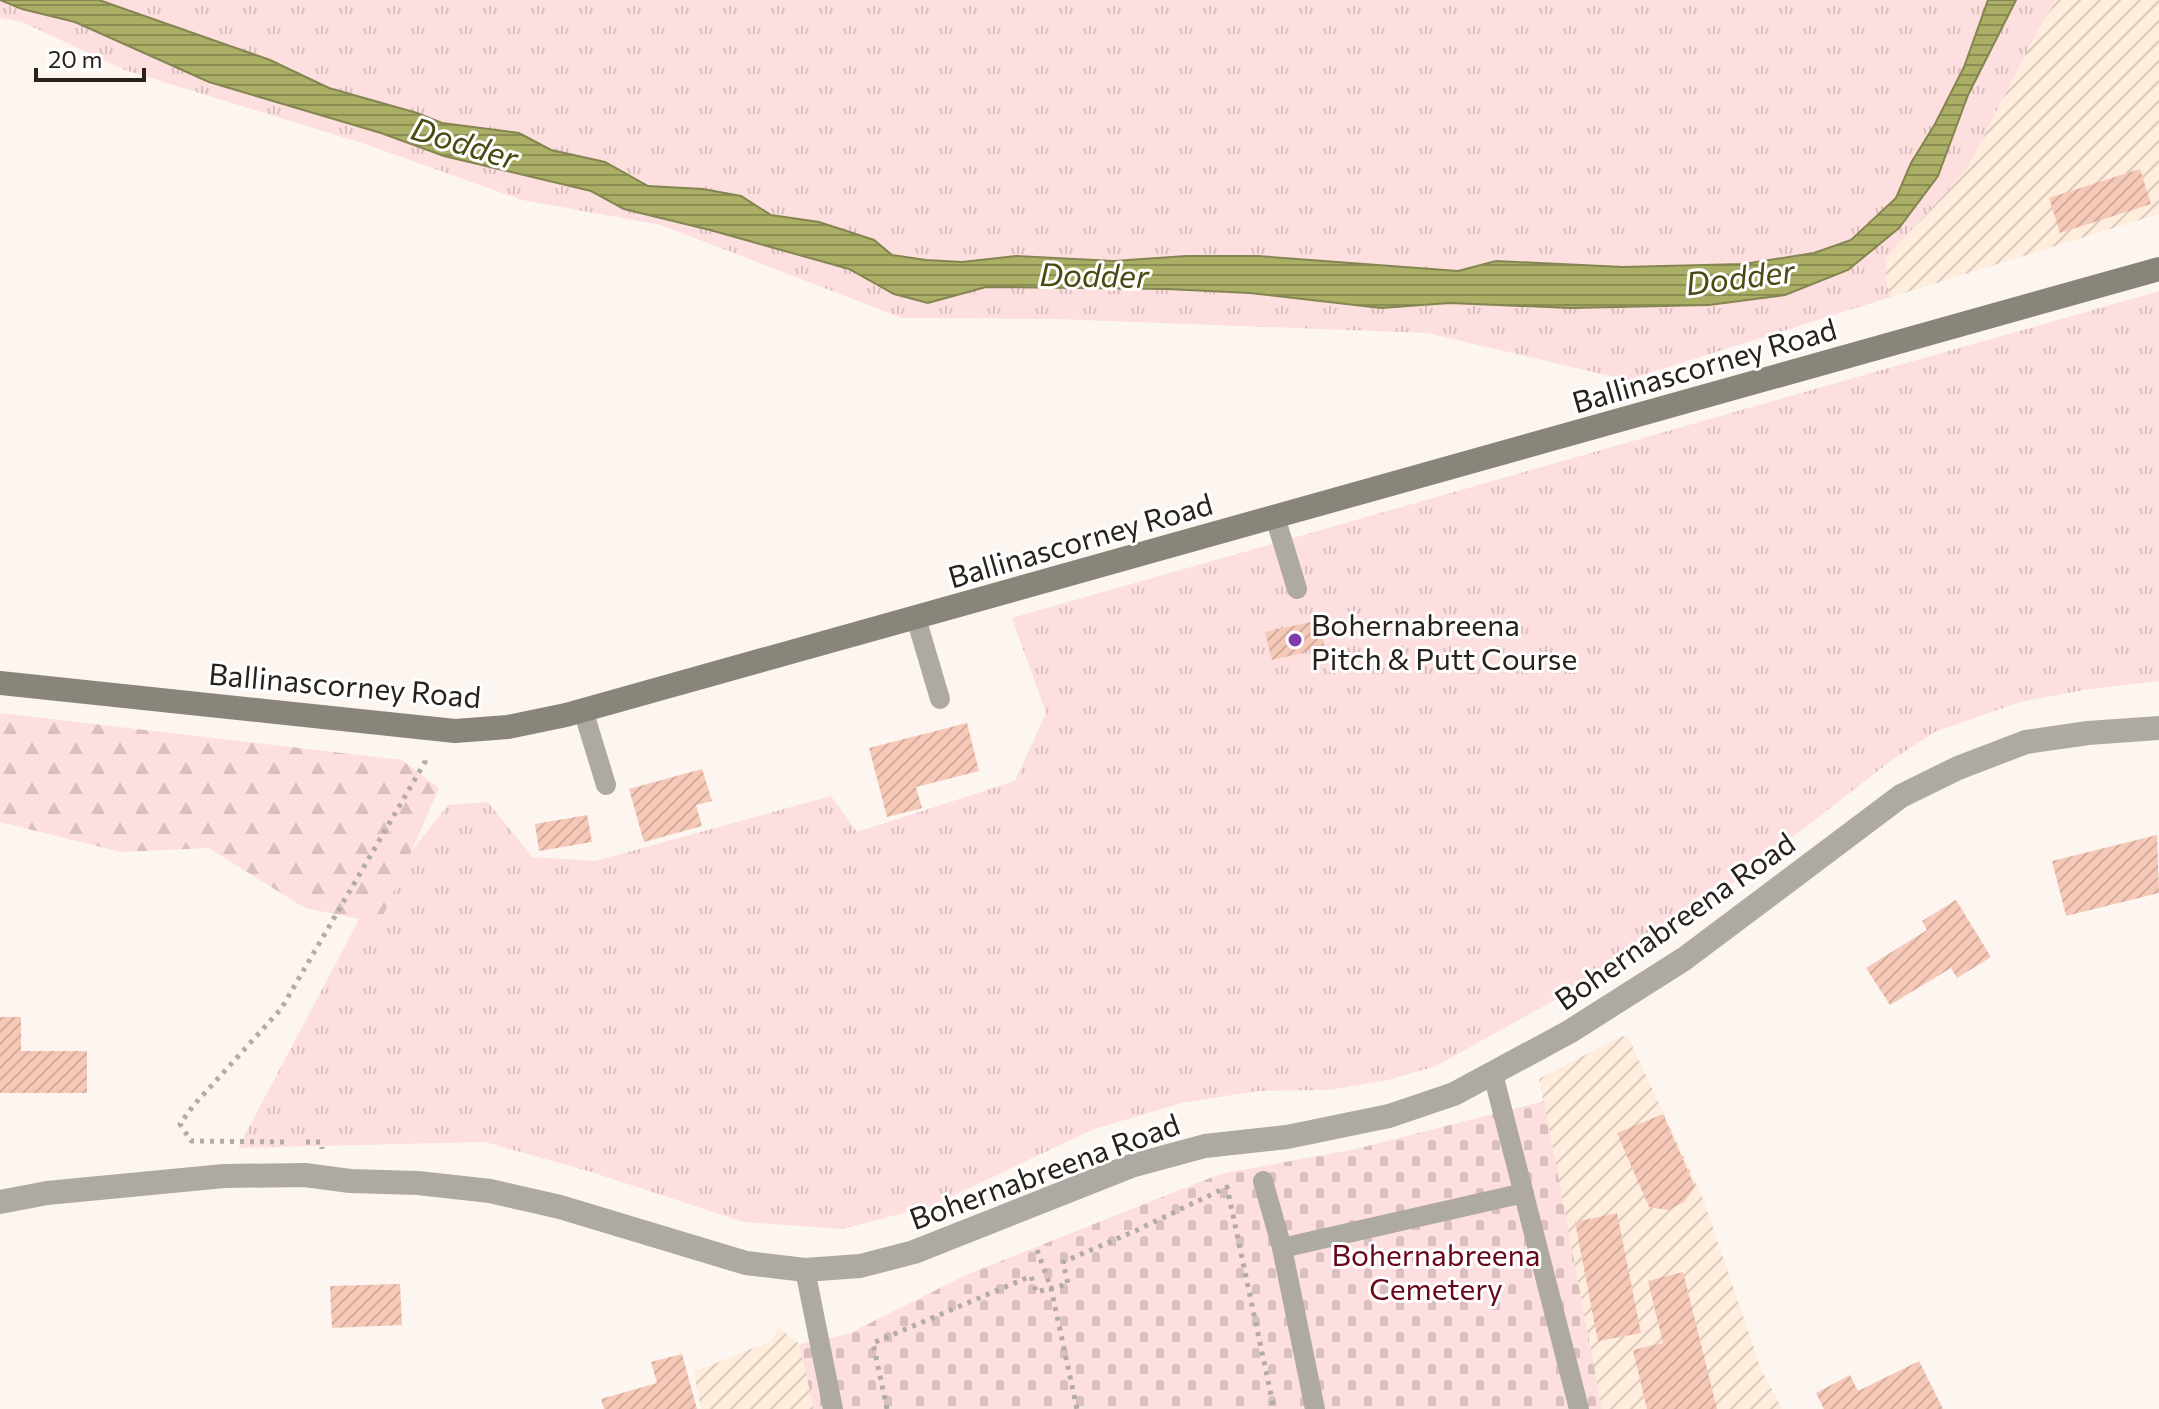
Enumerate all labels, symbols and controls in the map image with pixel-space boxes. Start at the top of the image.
scale bar [36,32,144,82]
text: 20 m [48,44,102,73]
water label: Dodder [407,107,524,177]
water label: Dodder [1683,249,1798,303]
water label: Dodder [1039,253,1150,295]
street label: Ballinascorney Road [1568,309,1840,419]
street label: Ballinascorney Road [944,484,1216,594]
place label: Bohernabreena Pitch & Putt Course [1311,605,1577,676]
marker: Bohernabreena Pitch & Putt Course [1286,631,1304,649]
street label: Ballinascorney Road [207,654,483,714]
street label: Bohernabreena Road [1547,823,1801,1017]
street label: Bohernabreena Road [904,1104,1184,1236]
park label: Bohernabreena Cemetery [1332,1235,1540,1306]

